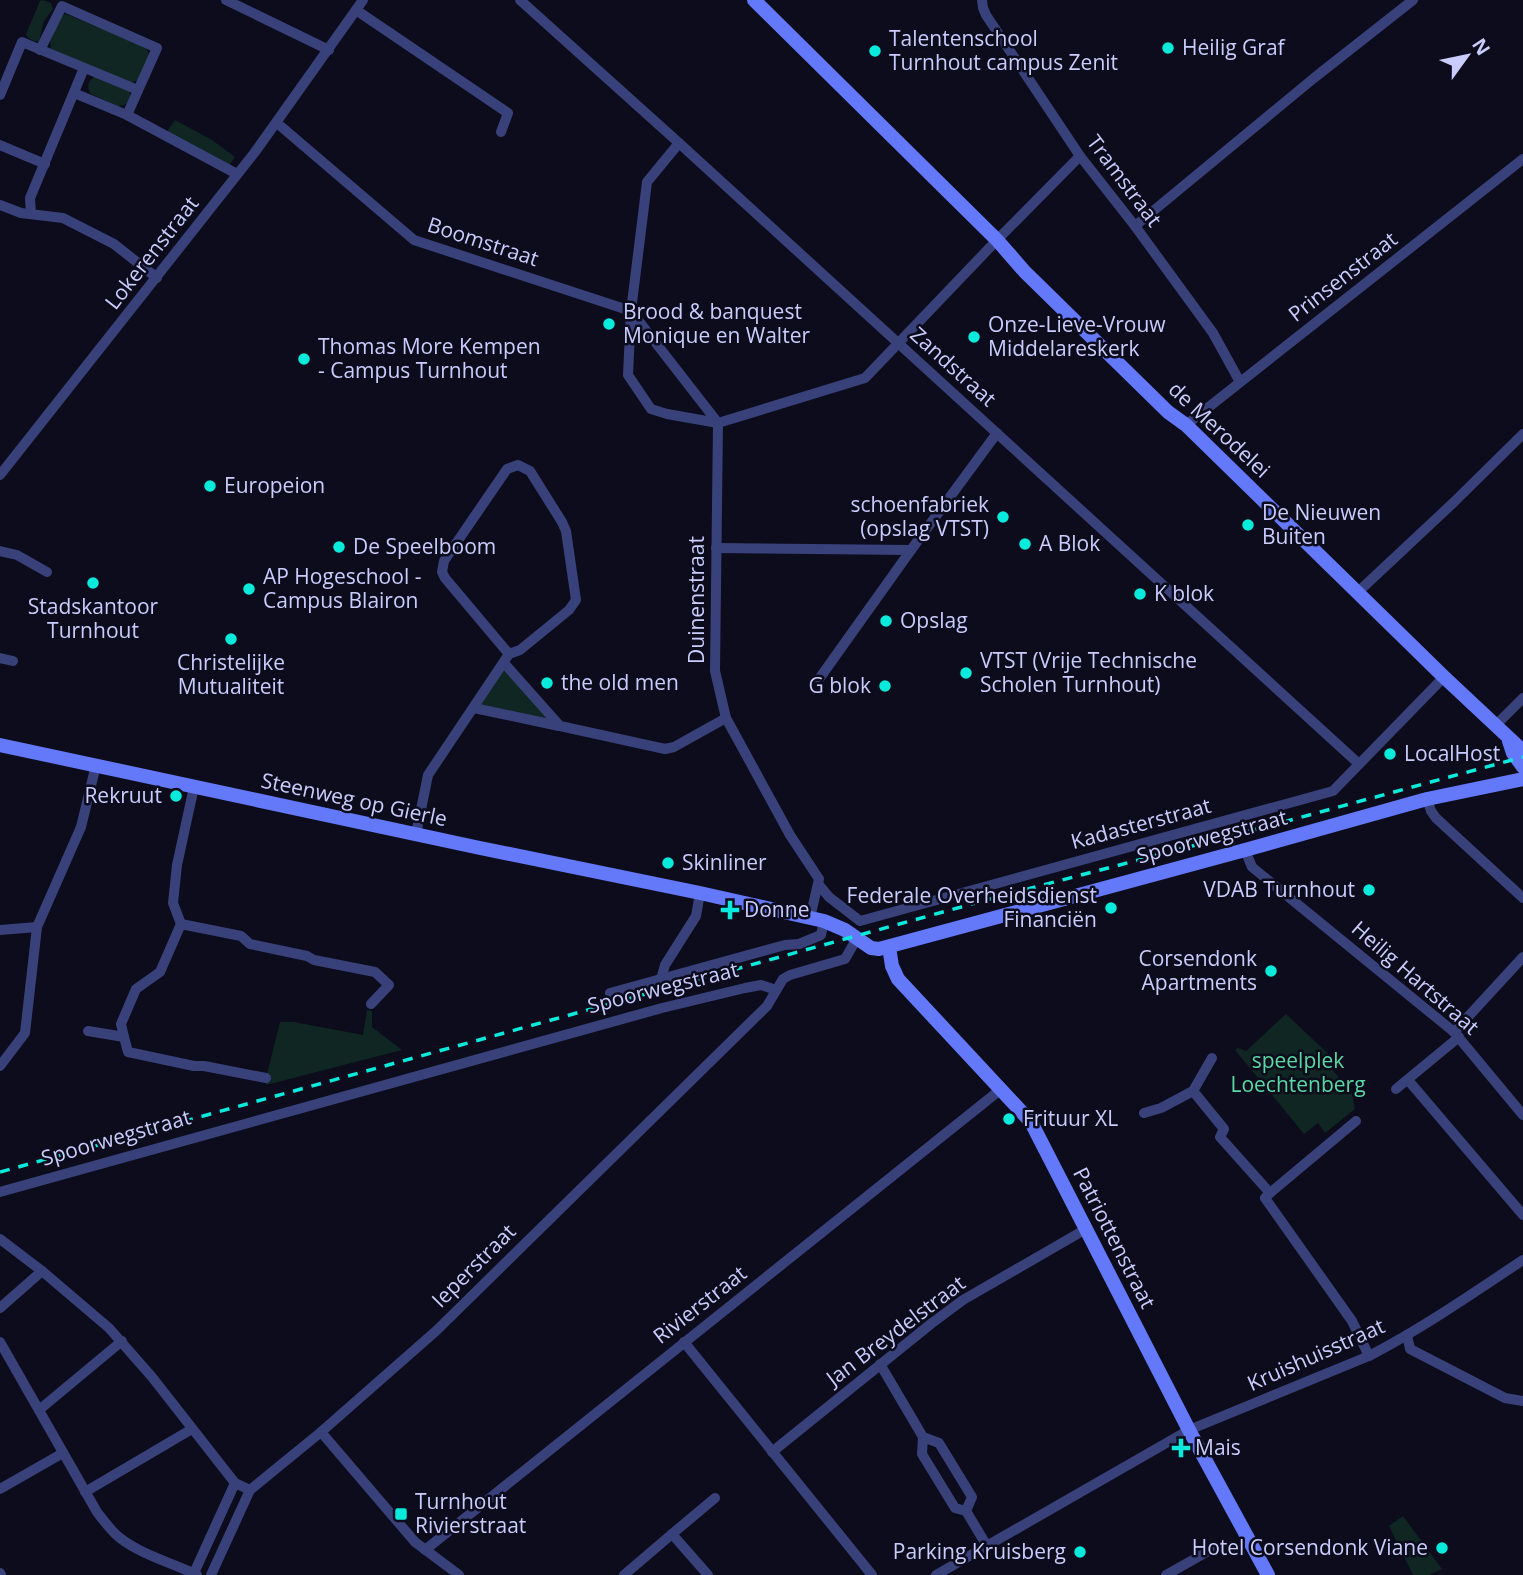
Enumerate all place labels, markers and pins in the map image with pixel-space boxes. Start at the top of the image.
place label: Talentenschool Turnhout campus Zenit [889,24,1118,76]
place label: Heilig Graf [1182,33,1287,61]
marker: Heilig Graf [1160,40,1176,56]
marker: Talentenschool Turnhout campus Zenit [867,43,883,59]
place label: Brood & banquest Monique en Walter [623,297,810,349]
place label: Onze-Lieve-Vrouw Middelareskerk [988,310,1166,362]
marker: Brood & banquest Monique en Walter [601,316,617,332]
marker: Onze-Lieve-Vrouw Middelareskerk [966,329,982,345]
place label: Thomas More Kempen - Campus Turnhout [318,332,541,384]
marker: Thomas More Kempen - Campus Turnhout [296,351,312,367]
place label: Europeion [224,471,325,499]
marker: Europeion [202,478,218,494]
place label: schoenfabriek (opslag VTST) [850,490,989,542]
place label: De Nieuwen Buiten [1262,498,1381,550]
marker: schoenfabriek (opslag VTST) [995,509,1011,525]
marker: De Nieuwen Buiten [1240,517,1256,533]
place label: A Blok [1039,529,1100,557]
place label: De Speelboom [353,532,496,560]
marker: A Blok [1017,536,1033,552]
marker: De Speelboom [331,539,347,555]
place label: AP Hogeschool - Campus Blairon [263,562,421,614]
marker: Stadskantoor Turnhout [85,575,101,591]
place label: K blok [1154,579,1214,607]
marker: AP Hogeschool - Campus Blairon [241,581,257,597]
marker: K blok [1132,586,1148,602]
place label: Stadskantoor Turnhout [28,592,159,644]
place label: Opslag [900,606,968,634]
marker: Opslag [878,613,894,629]
marker: Christelijke Mutualiteit [223,631,239,647]
place label: VTST (Vrije Technische Scholen Turnhout) [980,646,1197,698]
place label: Christelijke Mutualiteit [177,648,285,700]
marker: VTST (Vrije Technische Scholen Turnhout) [958,665,974,681]
place label: the old men [561,668,679,696]
place label: G blok [808,671,871,699]
marker: the old men [539,675,555,691]
marker: G blok [877,678,893,694]
place label: LocalHost [1404,739,1500,767]
marker: LocalHost [1382,746,1398,762]
place label: Rekruut [84,781,162,809]
marker: Rekruut [168,788,184,804]
place label: Skinliner [682,848,767,876]
marker: Skinliner [660,855,676,871]
place label: VDAB Turnhout [1203,875,1355,903]
place label: Federale Overheidsdienst Financiën [847,881,1097,933]
marker: VDAB Turnhout [1361,882,1377,898]
place label: Donne [744,895,809,923]
marker: Federale Overheidsdienst Financiën [1103,900,1119,916]
marker: Donne [722,902,738,918]
place label: Corsendonk Apartments [1138,944,1257,996]
marker: Corsendonk Apartments [1263,963,1279,979]
place label: Frituur XL [1023,1104,1118,1132]
marker: Frituur XL [1001,1111,1017,1127]
place label: Mais [1195,1433,1241,1461]
marker: Mais [1173,1440,1189,1456]
place label: Turnhout Rivierstraat [415,1487,526,1539]
marker: Turnhout Rivierstraat [393,1506,409,1522]
place label: Hotel Corsendonk Viane [1192,1533,1428,1561]
place label: Parking Kruisberg [893,1537,1066,1565]
marker: Hotel Corsendonk Viane [1434,1540,1450,1556]
marker: Parking Kruisberg [1072,1544,1088,1560]

